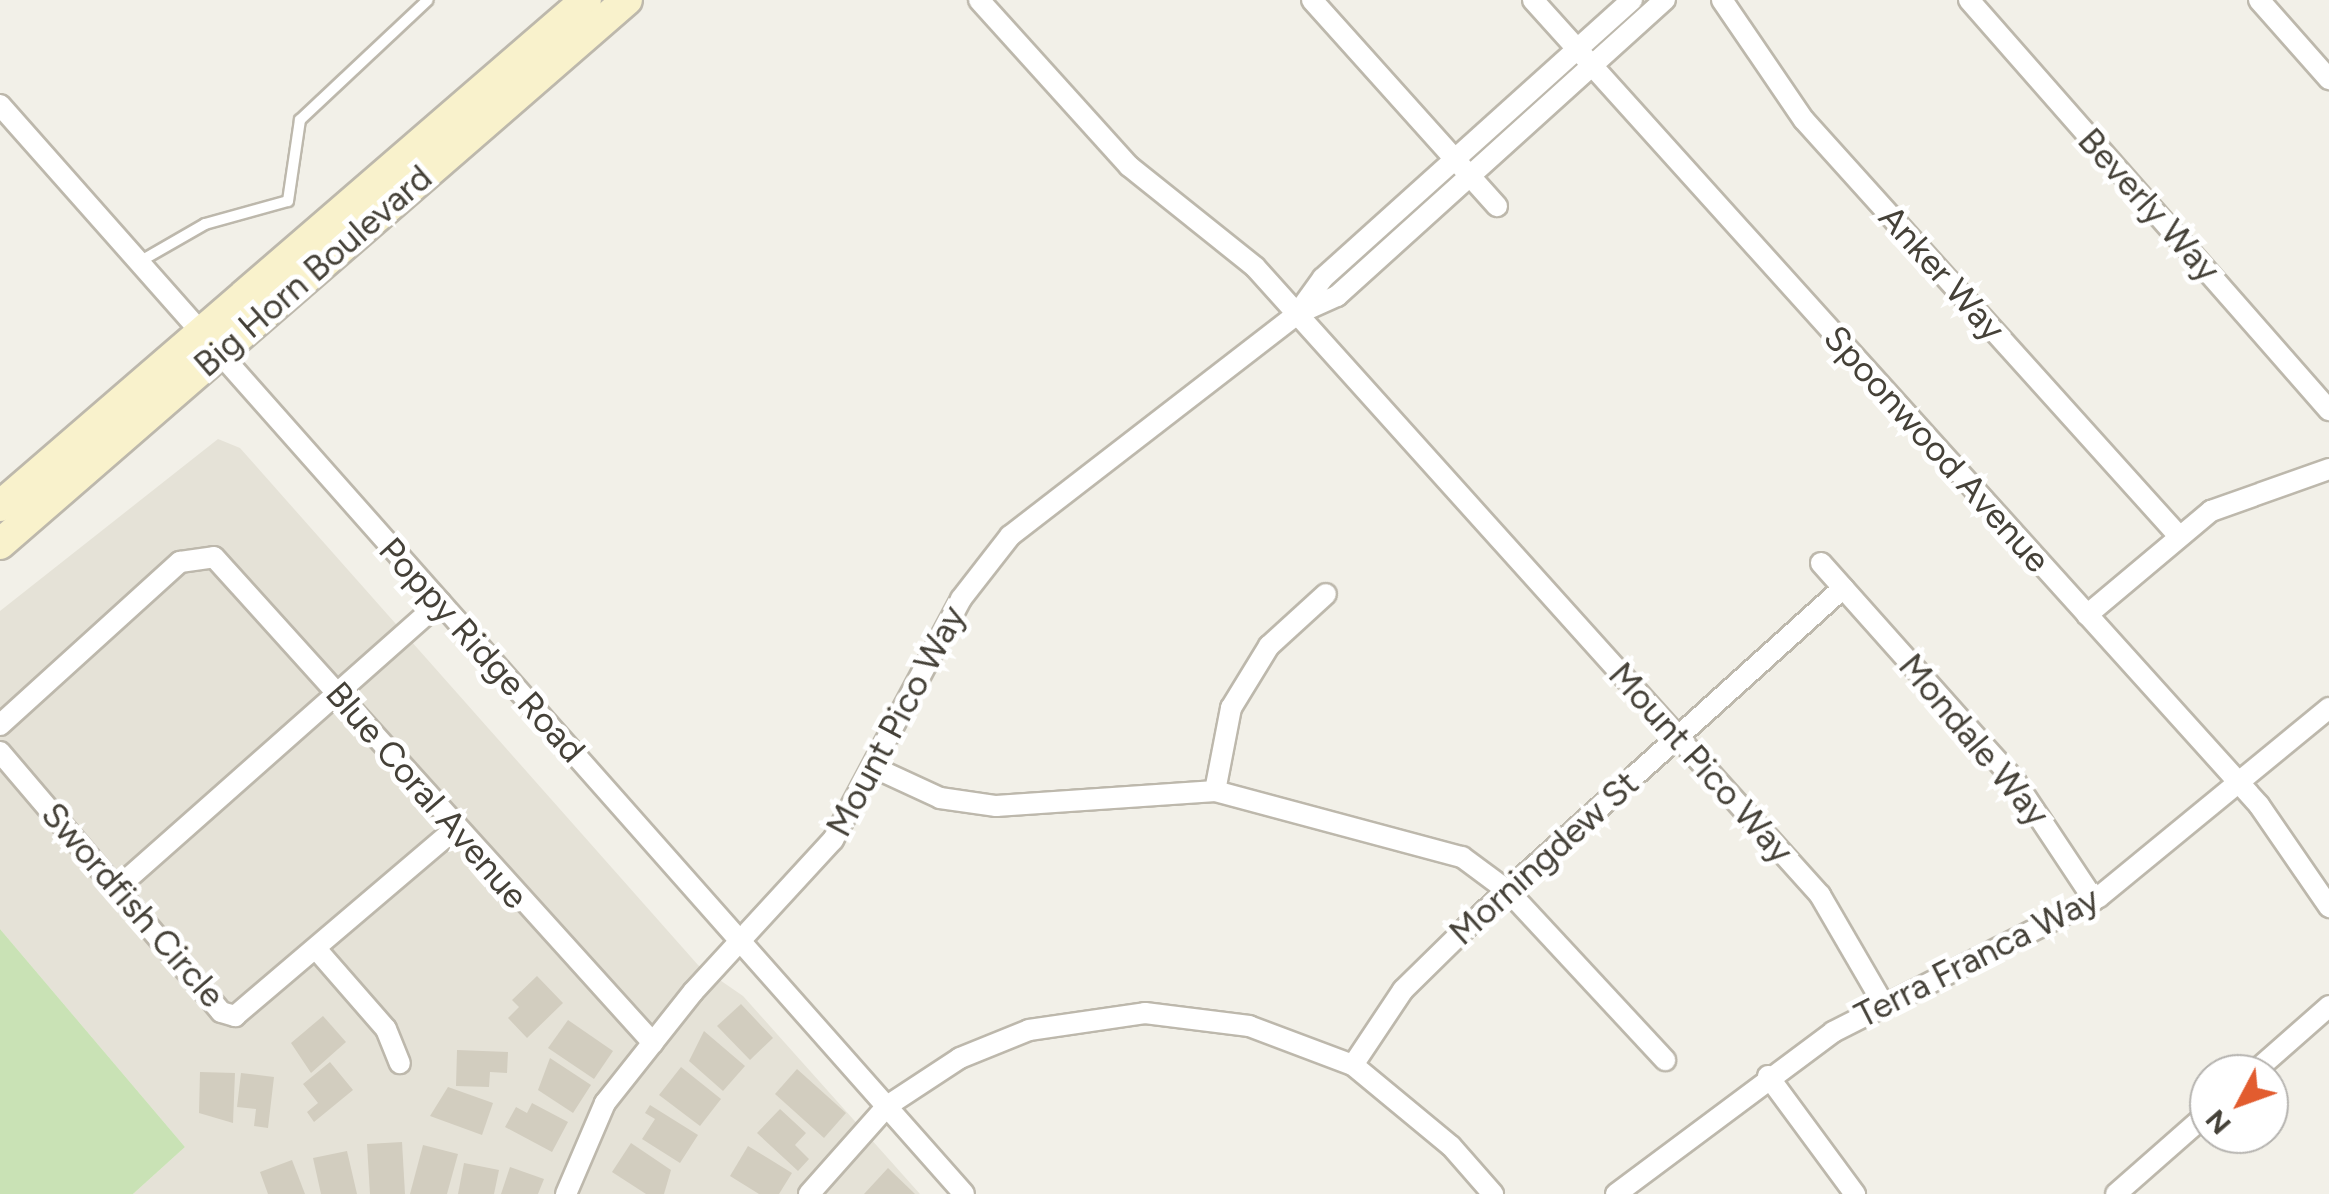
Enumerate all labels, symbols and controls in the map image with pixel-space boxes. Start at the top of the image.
street label: Beverly Way [2069,120,2229,290]
street label: Big Horn Boulevard [186,156,440,386]
street label: Anker Way [1870,197,2014,349]
street label: Spoonwood Avenue [1815,317,2059,581]
street label: Poppy Ridge Road [370,529,594,771]
street label: Mount Pico Way [818,598,974,844]
street label: Mondale Way [1890,646,2058,834]
street label: Mount Pico Way [1600,654,1802,872]
street label: Blue Coral Avenue [317,673,537,917]
street label: Morningdew St [1441,762,1647,954]
street label: Swordfish Circle [33,794,233,1016]
street label: Terra Franca Way [1848,877,2106,1037]
north arrow [2189,1054,2289,1154]
text: N [2198,1103,2238,1142]

